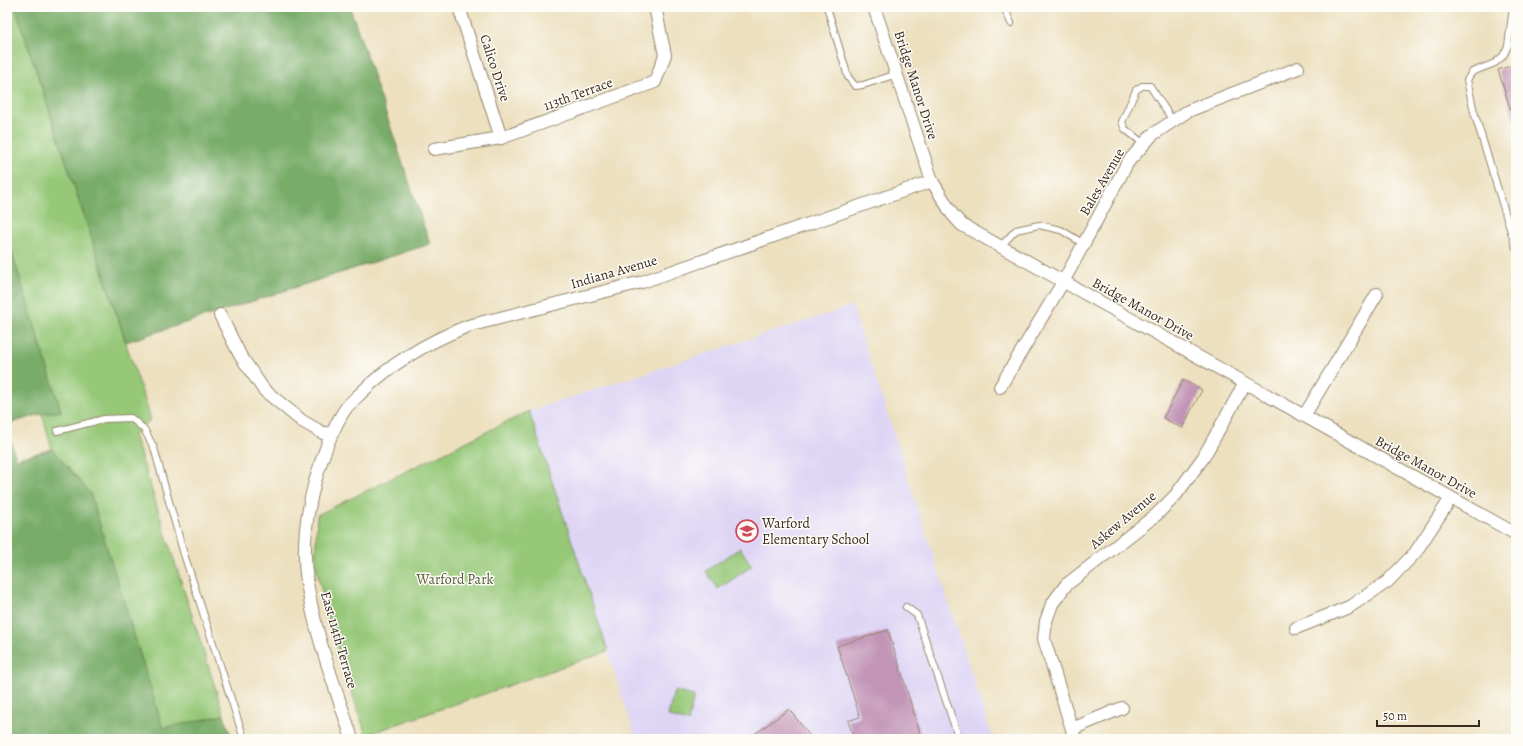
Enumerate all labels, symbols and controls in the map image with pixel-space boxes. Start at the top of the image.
street label: Bridge Manor Drive [889,28,943,142]
street label: Calico Drive [475,32,515,104]
street label: 113th Terrace [541,73,615,115]
street label: Bales Avenue [1075,145,1129,219]
street label: Indiana Avenue [568,251,660,293]
street label: Bridge Manor Drive [1089,273,1197,345]
street label: Bridge Manor Drive [1372,431,1480,503]
street label: Askew Avenue [1085,487,1160,554]
place label: Warford Elementary School [761,514,870,549]
school or university icon: Warford Elementary School [734,518,760,544]
park label: Warford Park [416,570,494,589]
street label: East 114th Terrace [316,589,362,691]
scale bar [1377,702,1479,728]
text: 50 m [1383,708,1407,724]

